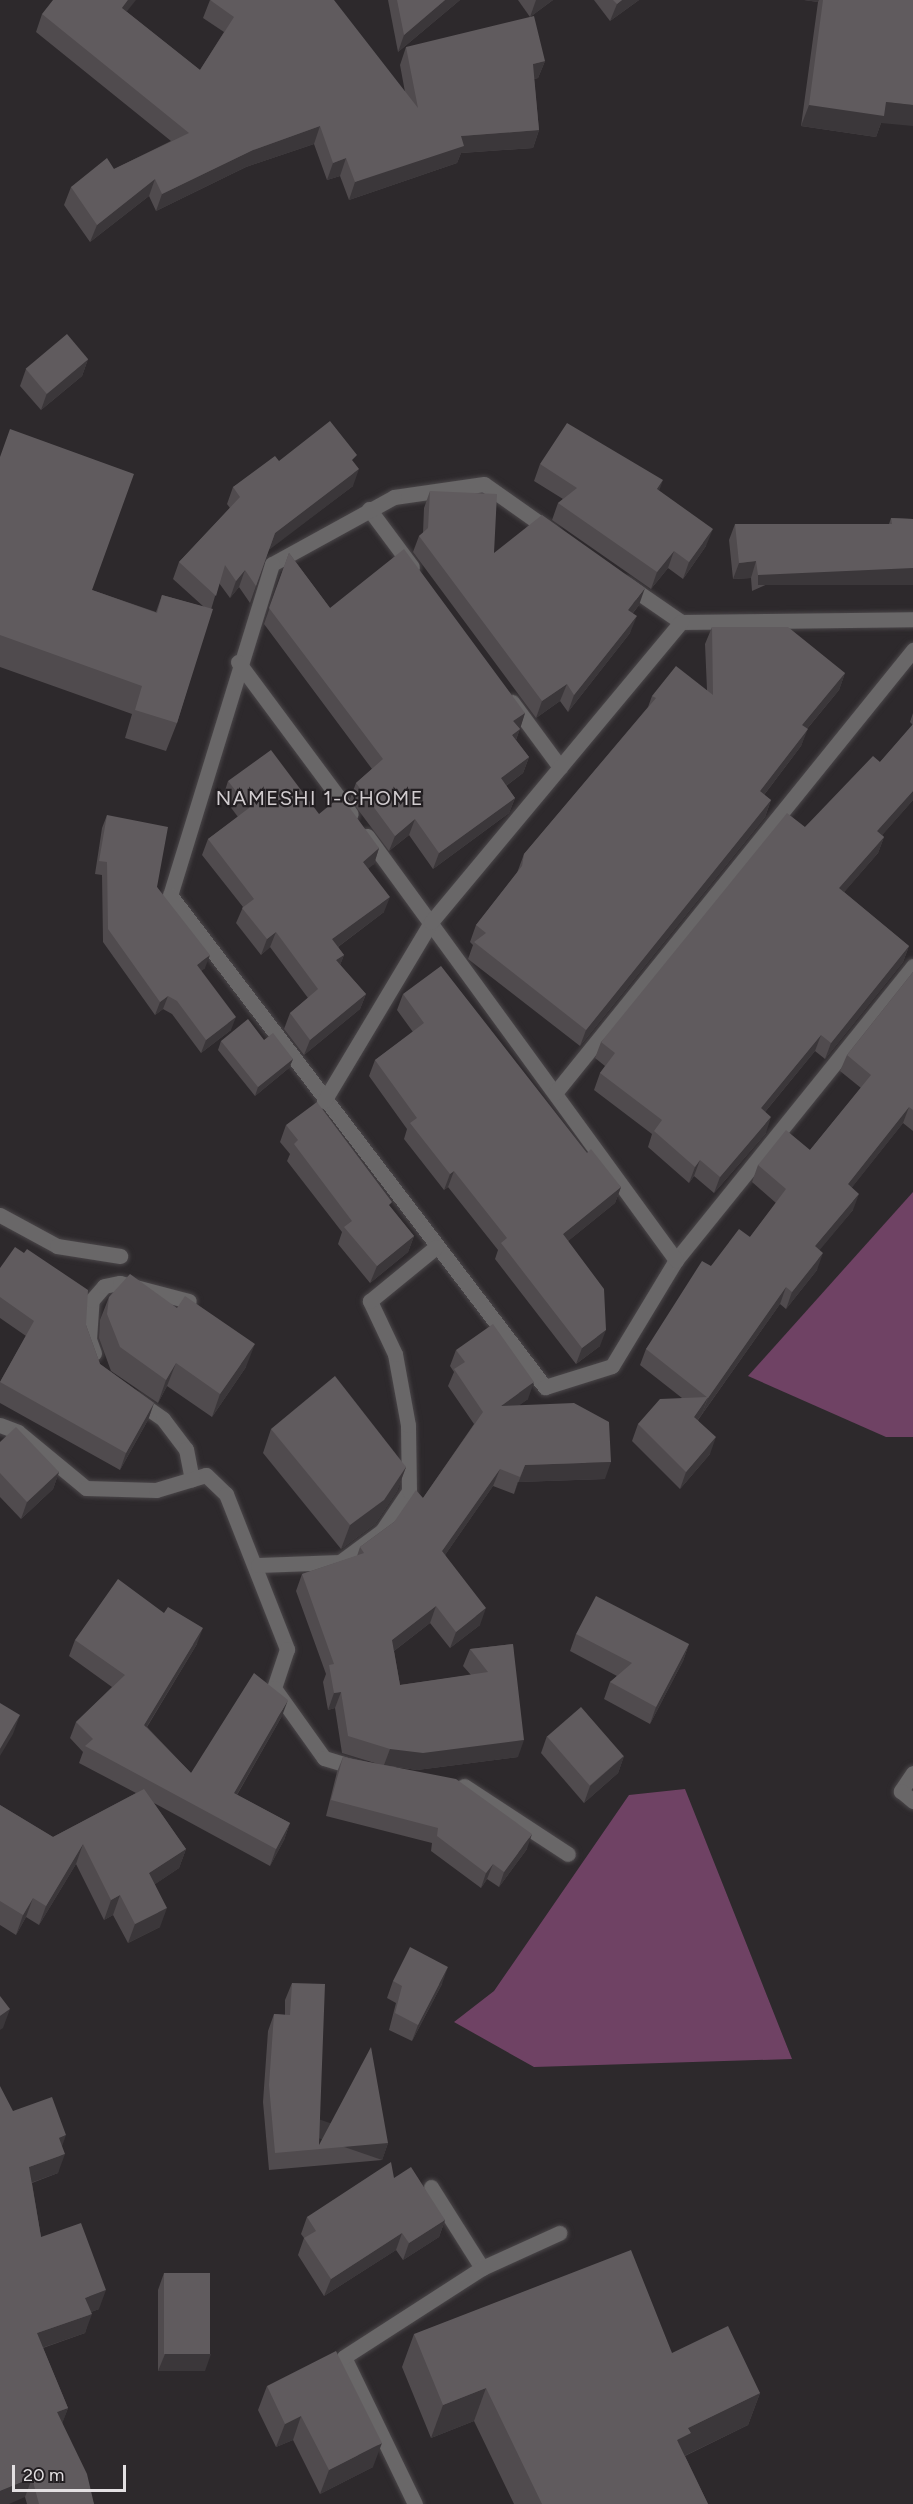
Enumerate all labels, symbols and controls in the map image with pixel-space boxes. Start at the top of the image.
district label: NAMESHI 1-CHOME [216,786,424,810]
scale bar [15,2453,129,2491]
text: 20 m [23,2464,64,2486]

